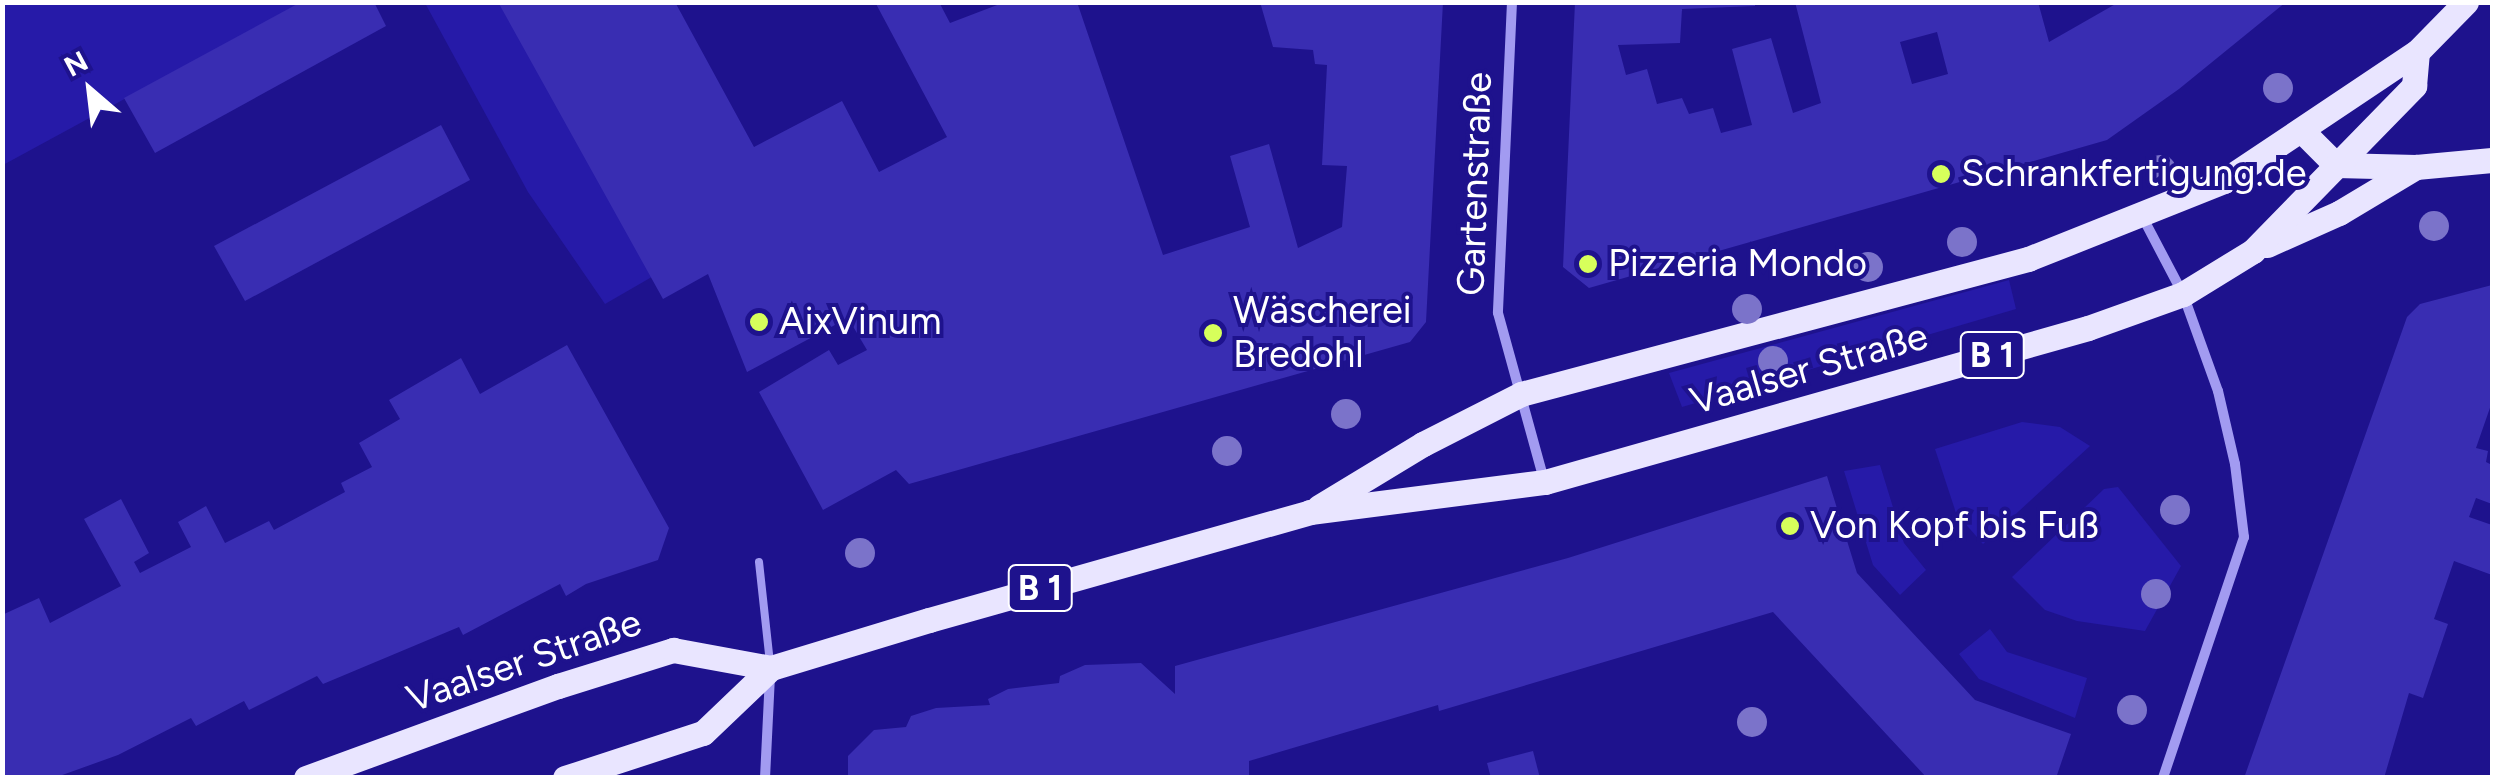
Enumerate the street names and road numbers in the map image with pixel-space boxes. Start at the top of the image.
street label: Gartenstraße [1448,71,1502,297]
street label: Vaalser Straße [1685,313,1933,425]
road number: B 1 [1960,325,2024,385]
road number: B 1 [1008,558,1072,618]
street label: Vaalser Straße [401,600,647,722]

